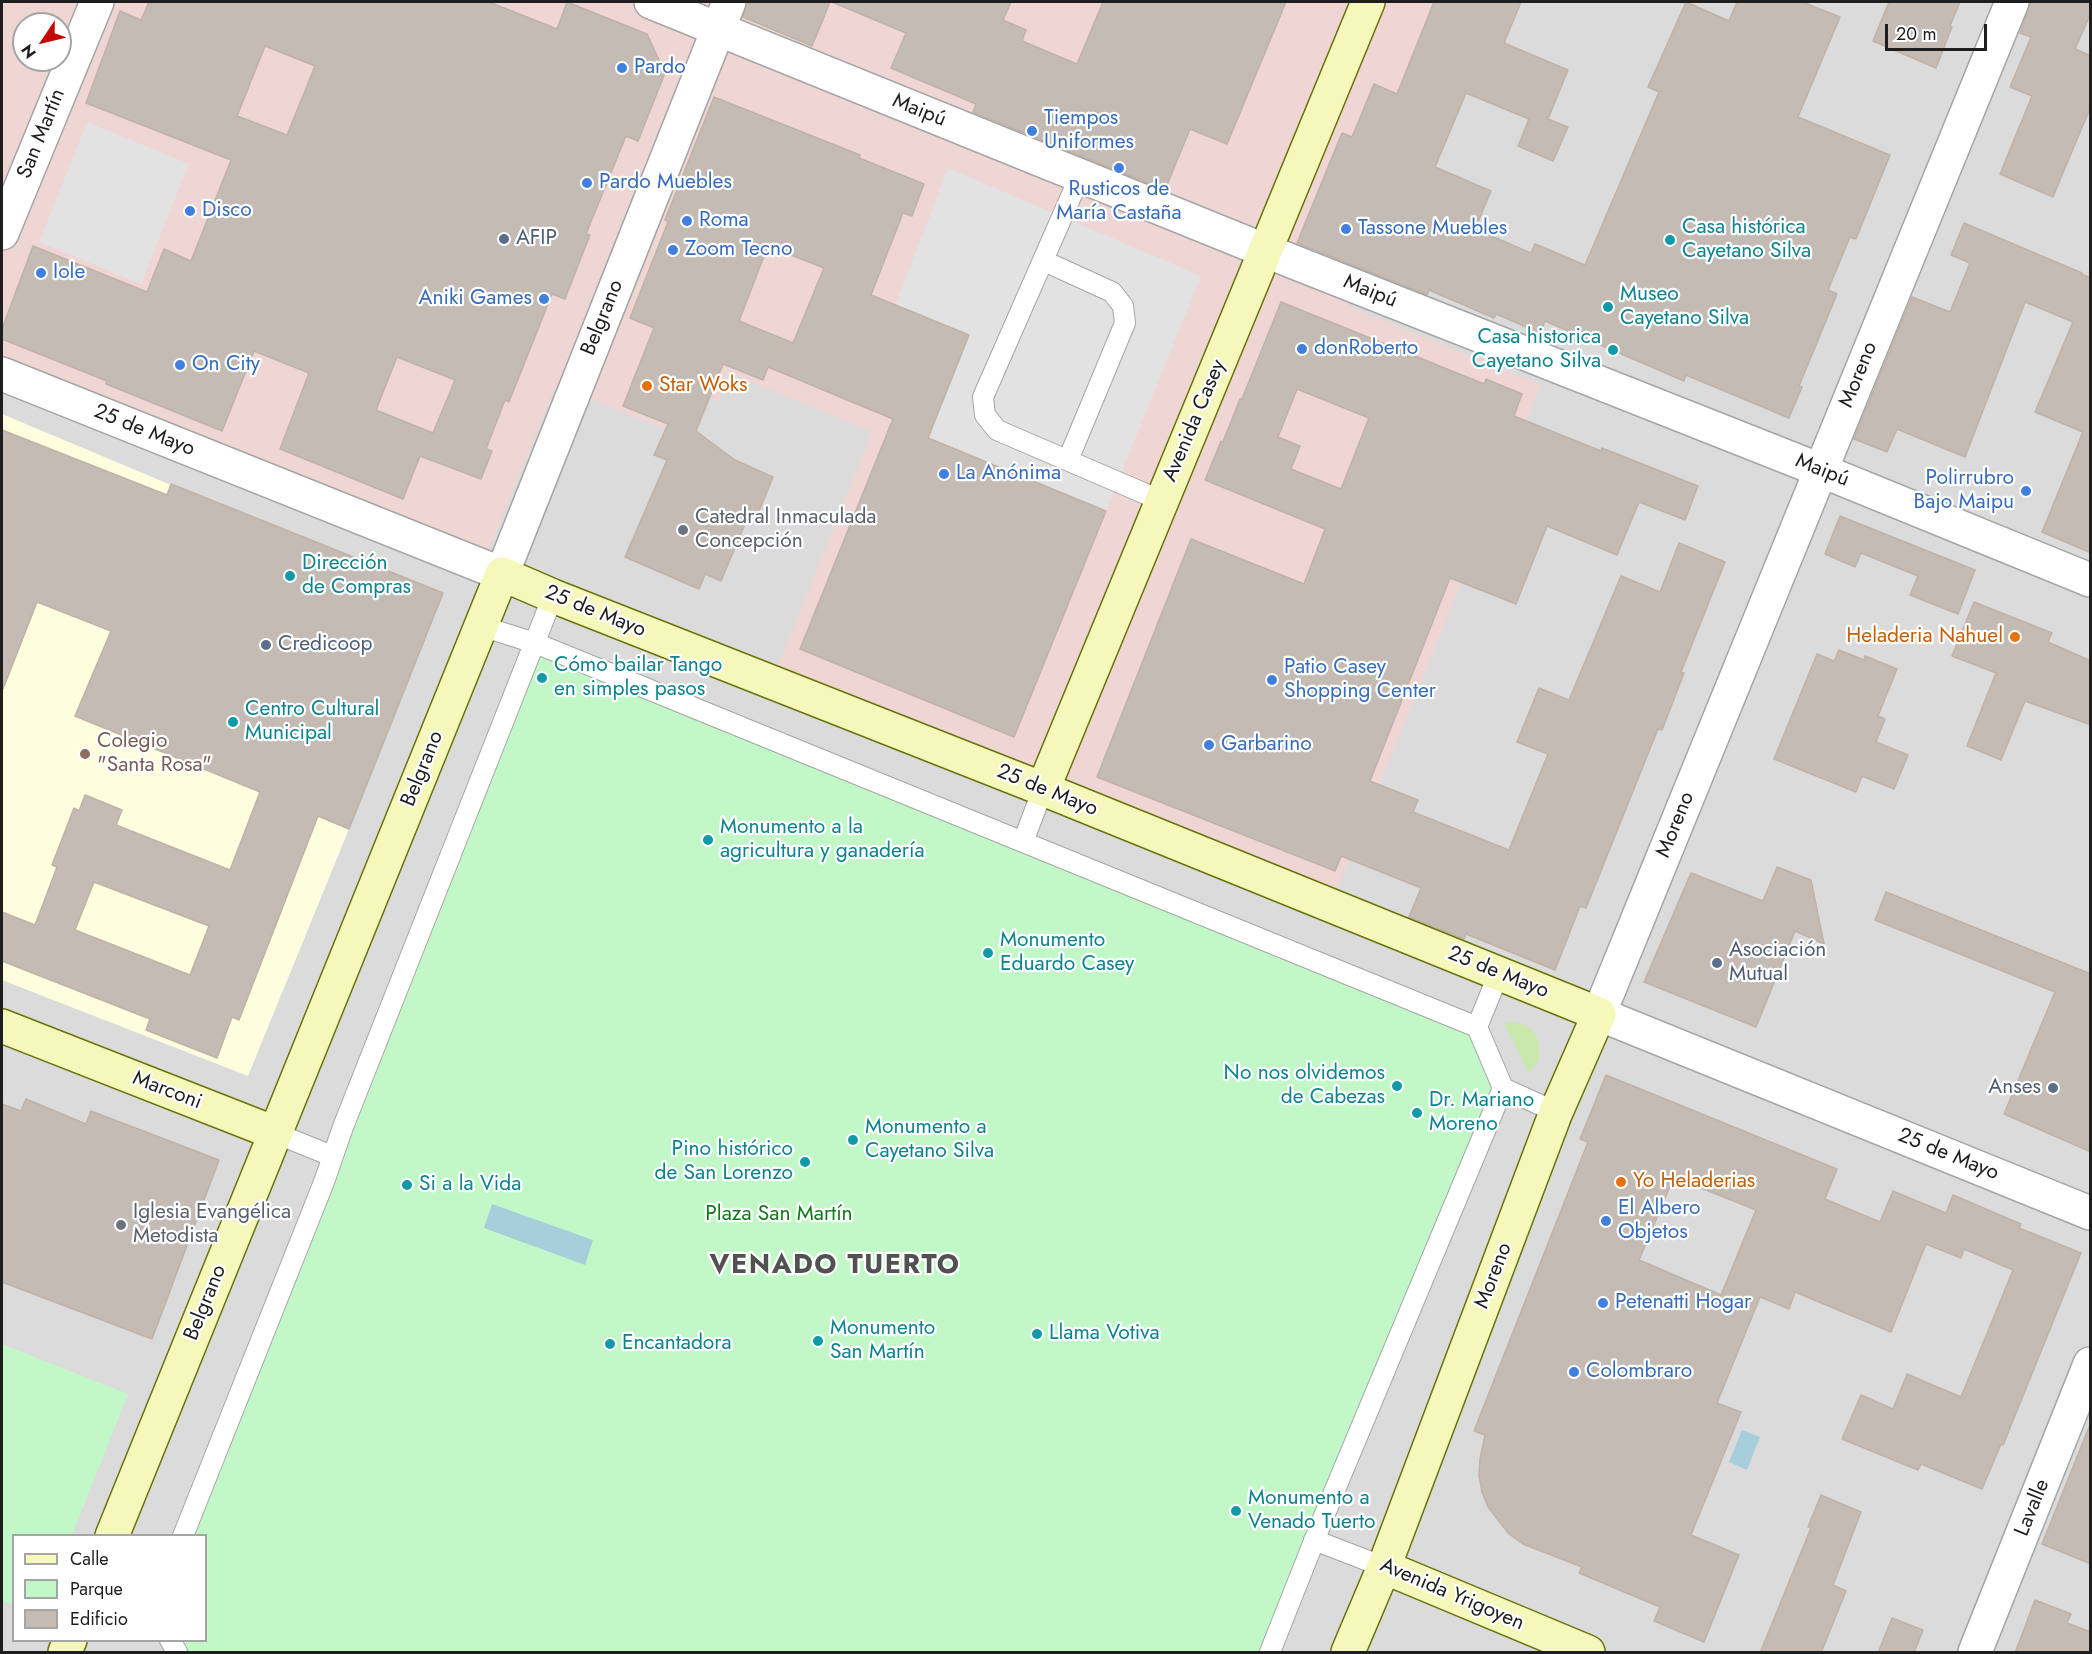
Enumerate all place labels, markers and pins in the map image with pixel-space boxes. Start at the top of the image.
place label: Pardo [634,55,686,81]
marker: Pardo [615,61,629,75]
place label: Tiempos Uniformes [1044,106,1134,156]
marker: Tiempos Uniformes [1025,124,1039,138]
marker: Rusticos de María Castaña [1112,161,1126,175]
place label: Pardo Muebles [599,170,732,196]
marker: Pardo Muebles [580,176,594,190]
place label: Rusticos de María Castaña [1056,177,1182,227]
place label: Disco [202,198,252,224]
marker: Disco [183,204,197,218]
place label: Roma [699,208,749,234]
marker: Roma [680,214,694,228]
place label: Casa histórica Cayetano Silva [1682,215,1811,265]
place label: Tassone Muebles [1358,216,1507,242]
marker: Tassone Muebles [1339,222,1353,236]
place label: AFIP [516,226,557,252]
marker: AFIP [497,232,511,246]
marker: Casa histórica Cayetano Silva [1663,233,1677,247]
place label: Zoom Tecno [685,237,792,263]
marker: Zoom Tecno [666,243,680,257]
place label: Iole [53,260,85,286]
marker: Iole [34,266,48,280]
place label: Museo Cayetano Silva [1620,282,1749,332]
place label: Aniki Games [419,286,532,312]
marker: Aniki Games [537,292,551,306]
marker: Museo Cayetano Silva [1601,300,1615,314]
place label: Casa historica Cayetano Silva [1472,325,1601,375]
place label: donRoberto [1314,336,1418,362]
marker: donRoberto [1295,342,1309,356]
marker: Casa historica Cayetano Silva [1606,343,1620,357]
place label: On City [192,352,260,378]
marker: On City [173,358,187,372]
place label: Star Woks [659,373,747,399]
marker: Star Woks [640,379,654,393]
place label: La Anónima [956,461,1061,487]
place label: Polirrubro Bajo Maipu [1914,466,2014,516]
marker: La Anónima [937,467,951,481]
marker: Polirrubro Bajo Maipu [2019,484,2033,498]
place label: Catedral Inmaculada Concepción [695,505,876,555]
marker: Catedral Inmaculada Concepción [676,523,690,537]
place label: Dirección de Compras [302,551,411,601]
marker: Dirección de Compras [283,569,297,583]
place label: Heladeria Nahuel [1846,624,2003,650]
marker: Heladeria Nahuel [2008,630,2022,644]
place label: Credicoop [278,632,372,658]
marker: Credicoop [259,638,273,652]
place label: Cómo bailar Tango en simples pasos [554,653,722,703]
place label: Patio Casey Shopping Center [1284,655,1436,705]
marker: Cómo bailar Tango en simples pasos [535,671,549,685]
marker: Patio Casey Shopping Center [1265,673,1279,687]
place label: Centro Cultural Municipal [245,697,379,747]
marker: Centro Cultural Municipal [226,715,240,729]
place label: Colegio "Santa Rosa" [97,729,212,779]
place label: Garbarino [1221,732,1312,758]
marker: Garbarino [1202,738,1216,752]
marker: Colegio "Santa Rosa" [78,747,92,761]
place label: Monumento a la agricultura y ganadería [720,815,925,865]
marker: Monumento a la agricultura y ganadería [701,833,715,847]
place label: Monumento Eduardo Casey [1000,928,1134,978]
place label: Asociación Mutual [1729,938,1826,988]
marker: Monumento Eduardo Casey [981,946,995,960]
marker: Asociación Mutual [1710,956,1724,970]
place label: No nos olvidemos de Cabezas [1224,1061,1385,1111]
place label: Anses [1988,1075,2041,1101]
marker: No nos olvidemos de Cabezas [1390,1079,1404,1093]
marker: Anses [2046,1081,2060,1095]
place label: Dr. Mariano Moreno [1429,1088,1534,1138]
marker: Dr. Mariano Moreno [1410,1106,1424,1120]
place label: Monumento a Cayetano Silva [865,1115,994,1165]
marker: Monumento a Cayetano Silva [846,1133,860,1147]
place label: Pino histórico de San Lorenzo [655,1137,793,1187]
marker: Pino histórico de San Lorenzo [798,1155,812,1169]
place label: Yo Heladerias [1633,1169,1755,1195]
place label: Si a la Vida [419,1172,521,1198]
marker: Yo Heladerias [1614,1175,1628,1189]
marker: Si a la Vida [400,1178,414,1192]
place label: El Albero Objetos [1618,1196,1701,1246]
place label: Iglesia Evangélica Metodista [133,1200,291,1250]
marker: El Albero Objetos [1599,1214,1613,1228]
marker: Iglesia Evangélica Metodista [114,1218,128,1232]
place label: Petenatti Hogar [1615,1290,1751,1316]
marker: Petenatti Hogar [1596,1296,1610,1310]
place label: Monumento San Martín [830,1316,935,1366]
place label: Llama Votiva [1049,1321,1160,1347]
marker: Llama Votiva [1030,1327,1044,1341]
place label: Encantadora [622,1331,732,1357]
marker: Monumento San Martín [811,1334,825,1348]
marker: Encantadora [603,1337,617,1351]
place label: Colombraro [1586,1359,1692,1385]
marker: Colombraro [1567,1365,1581,1379]
place label: Monumento a Venado Tuerto [1248,1486,1375,1536]
marker: Monumento a Venado Tuerto [1229,1504,1243,1518]

